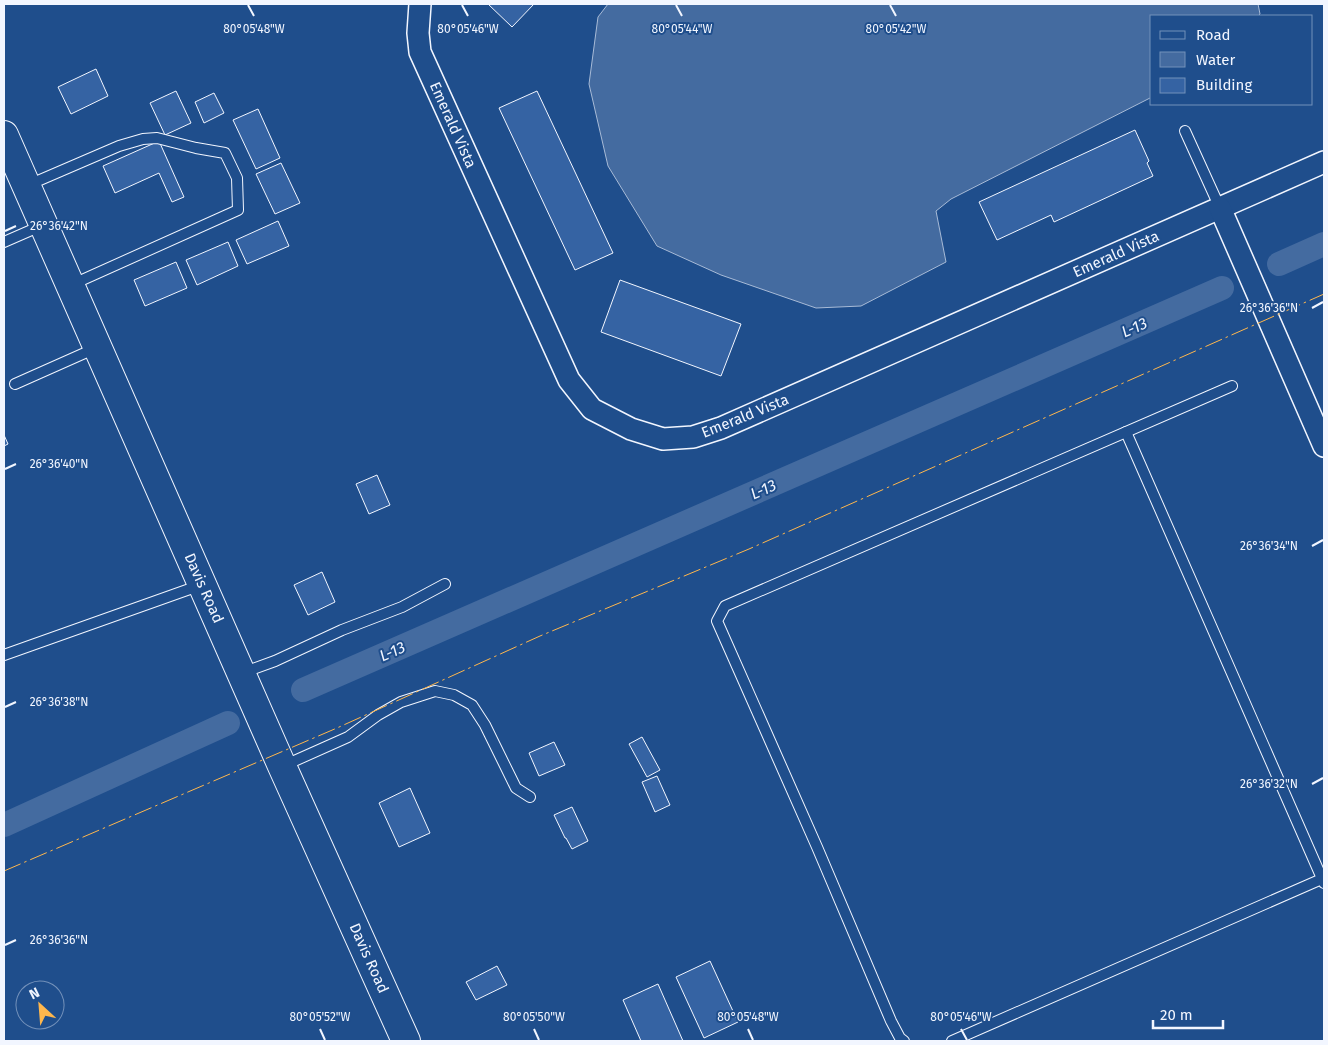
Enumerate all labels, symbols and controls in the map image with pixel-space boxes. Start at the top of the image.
legend [1150,15,1313,105]
text: 80°05'48"W [223,22,285,36]
text: 80°05'46"W [437,22,499,36]
text: 80°05'44"W [652,22,713,36]
text: 80°05'42"W [866,22,927,36]
text: Road [1196,26,1231,44]
text: Water [1196,51,1235,69]
text: Building [1196,76,1252,94]
street label: Emerald Vista [426,79,480,171]
text: 26°36'42"N [30,219,88,233]
street label: Emerald Vista [1070,227,1162,281]
text: 26°36'36"N [1240,301,1298,315]
water label: L-13 [1118,313,1150,341]
street label: Emerald Vista [699,390,791,442]
text: 26°36'40"N [30,457,88,471]
water label: L-13 [747,475,779,503]
text: 26°36'34"N [1240,539,1298,553]
street label: Davis Road [181,550,227,626]
water label: L-13 [376,637,408,665]
text: 26°36'38"N [30,695,88,709]
text: 26°36'32"N [1240,777,1298,791]
street label: Davis Road [346,920,392,996]
text: 26°36'36"N [30,933,88,947]
north arrow [15,980,65,1030]
text: N [27,984,42,1003]
scale bar [1153,998,1223,1030]
text: 20 m [1160,1006,1193,1024]
text: 80°05'52"W [289,1010,351,1024]
text: 80°05'50"W [503,1010,565,1024]
text: 80°05'48"W [717,1010,779,1024]
text: 80°05'46"W [930,1010,992,1024]

